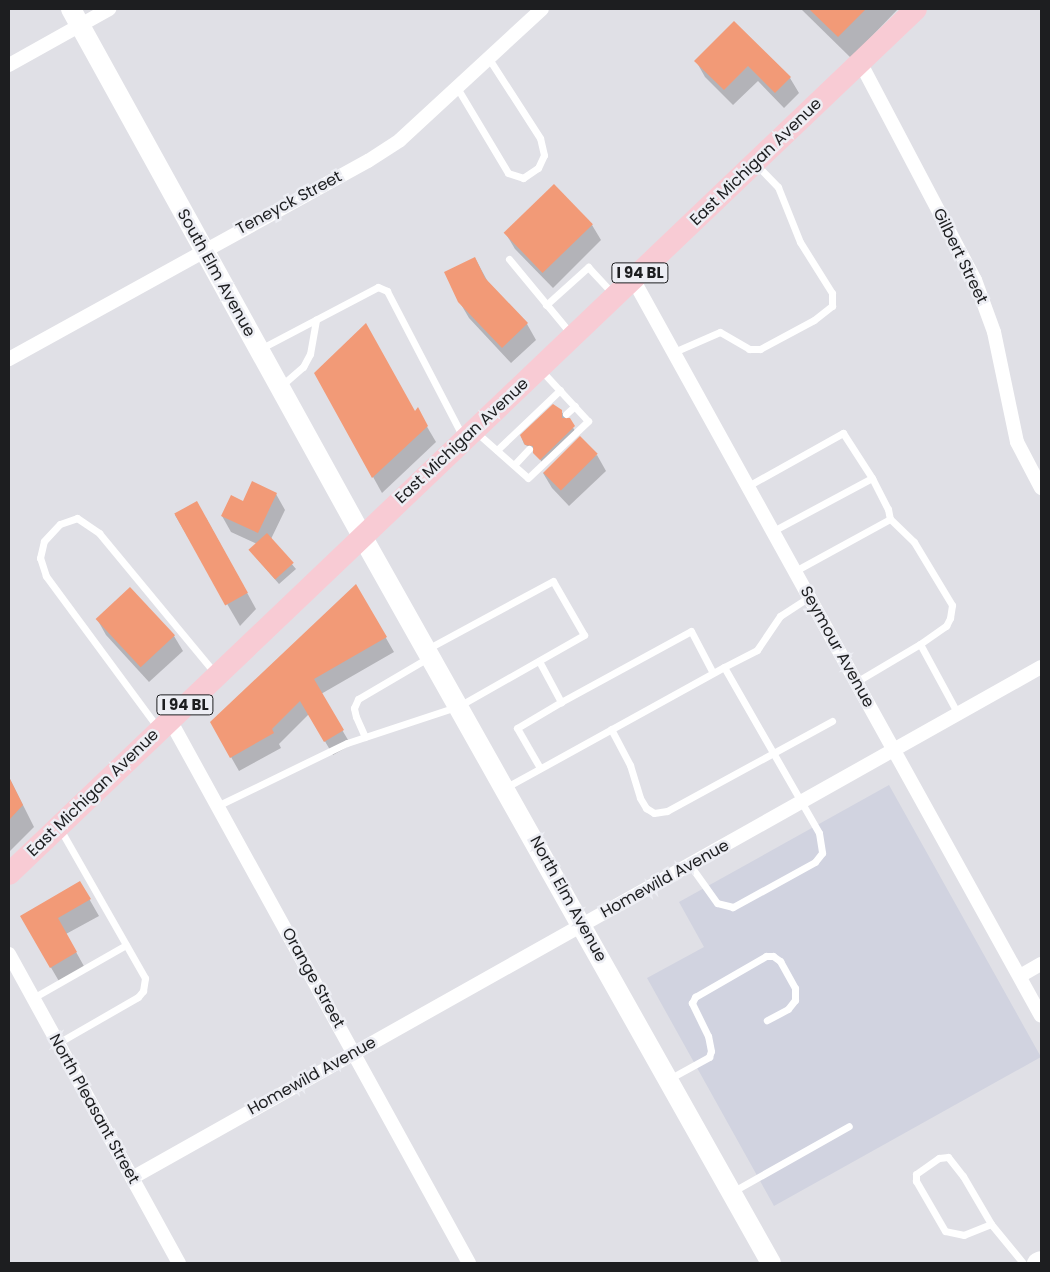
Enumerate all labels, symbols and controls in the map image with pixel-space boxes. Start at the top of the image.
street label: East Michigan Avenue [686,94,826,230]
street label: Teneyck Street [233,167,345,239]
street label: Gilbert Street [929,205,991,307]
street label: South Elm Avenue [173,206,259,340]
road number: I 94 BL [611,260,669,286]
street label: East Michigan Avenue [391,374,533,508]
street label: Seymour Avenue [796,583,878,711]
road number: I 94 BL [156,692,214,718]
street label: East Michigan Avenue [23,725,163,861]
street label: North Elm Avenue [525,833,611,965]
street label: Homewild Avenue [597,836,733,922]
street label: Orange Street [278,925,348,1031]
street label: North Pleasant Street [45,1031,143,1187]
street label: Homewild Avenue [244,1033,380,1119]

